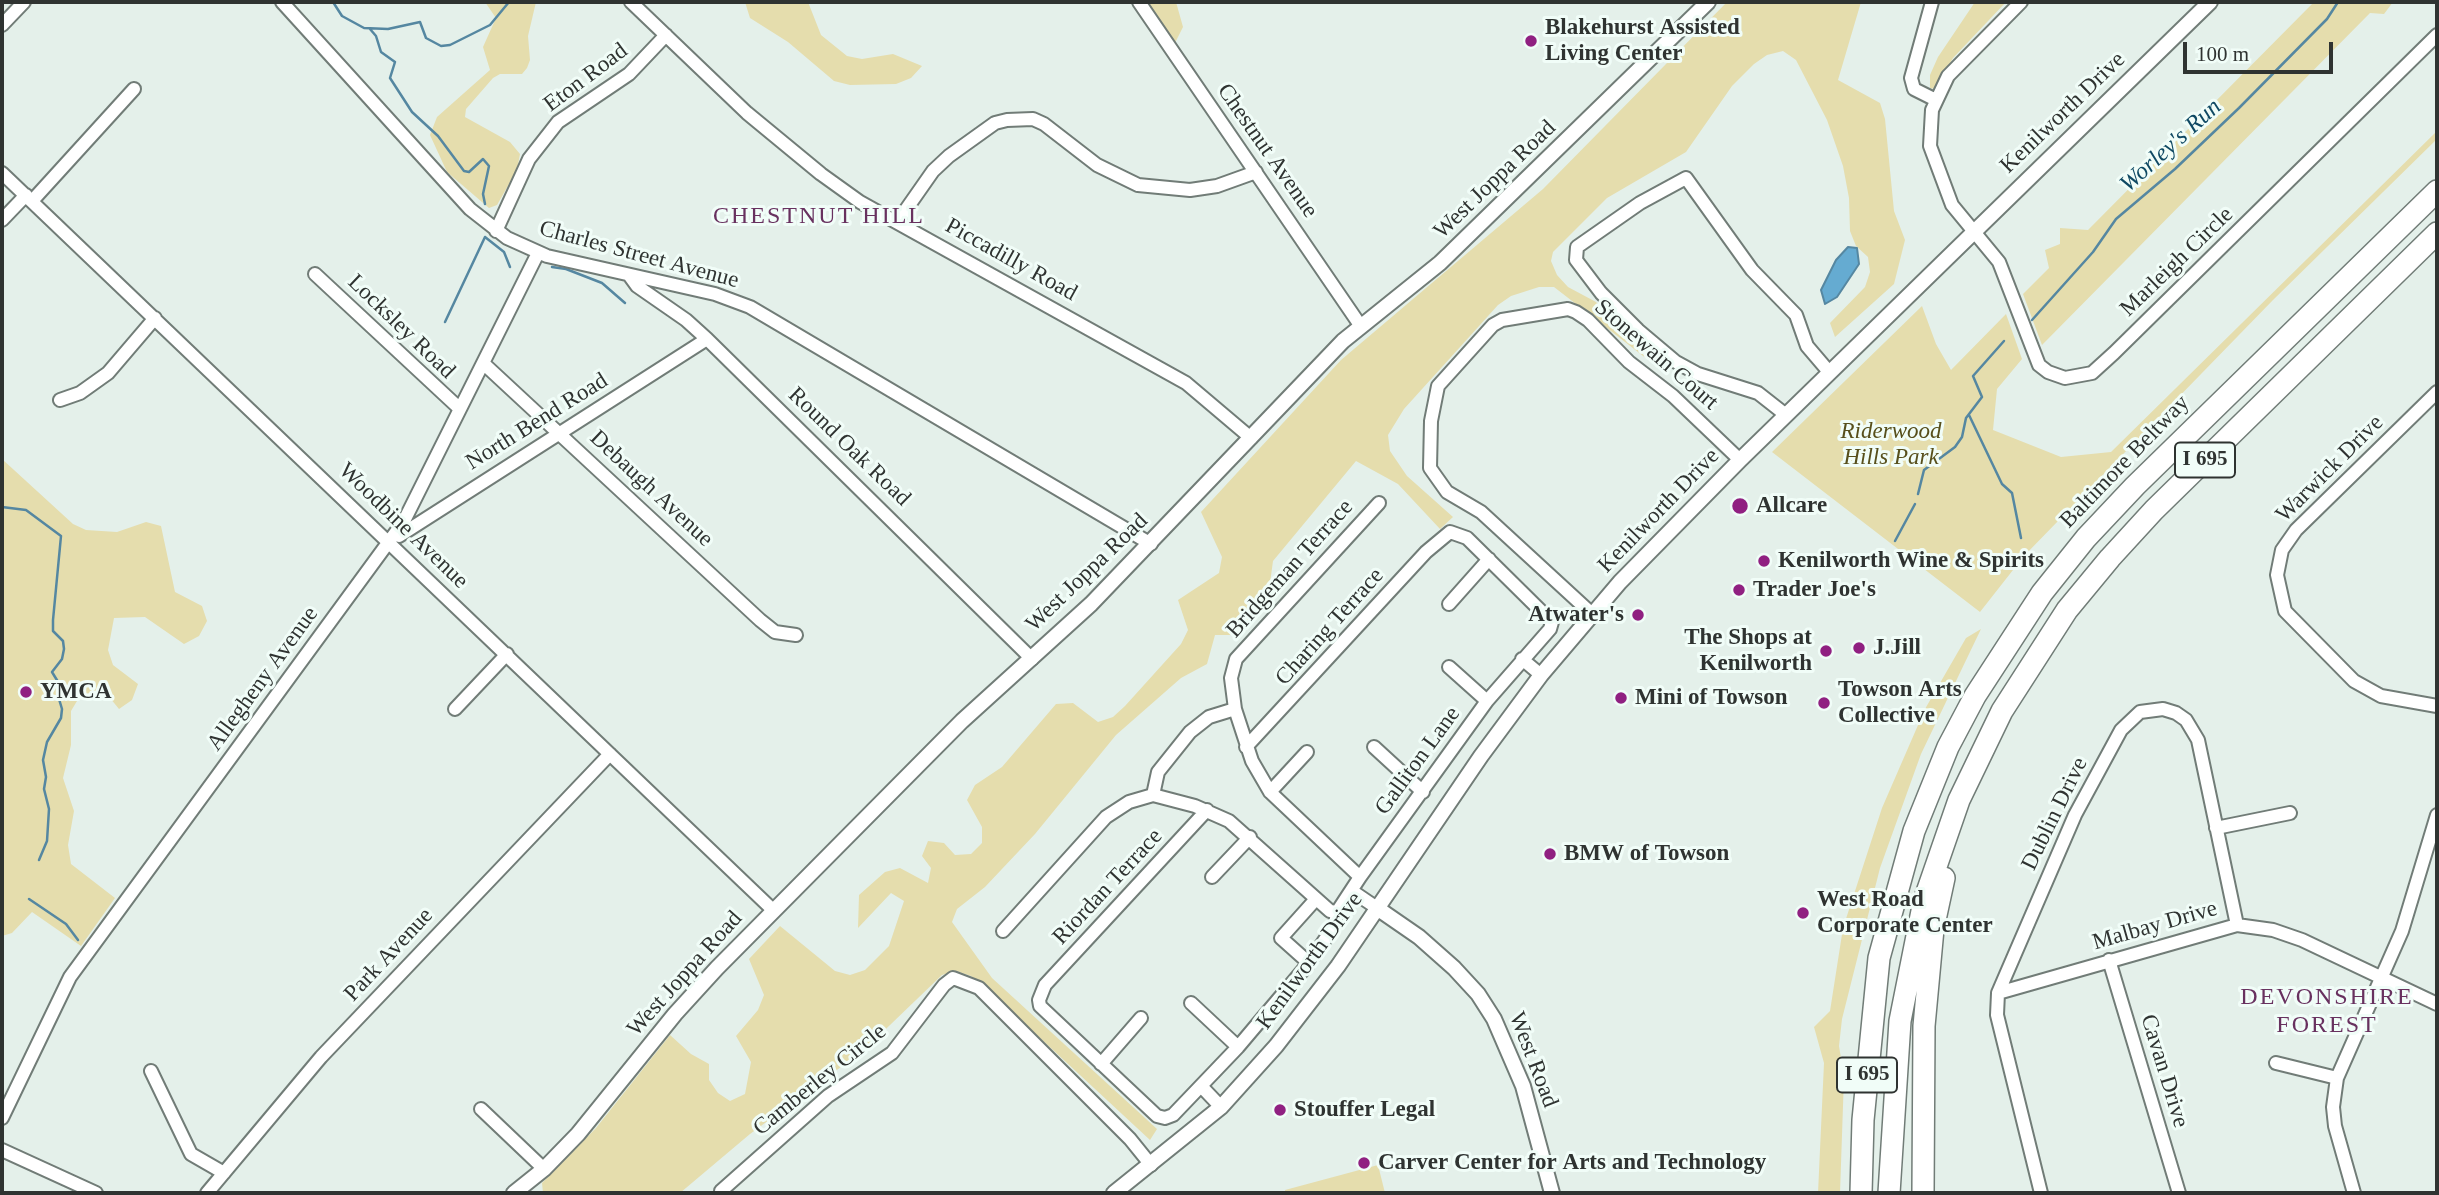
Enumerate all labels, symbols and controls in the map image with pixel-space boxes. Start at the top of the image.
place label: Blakehurst Assisted Living Center [1545,14,1740,68]
scale bar [2187,28,2338,72]
marker: Blakehurst Assisted Living Center [1523,33,1539,49]
street label: Eton Road [539,38,633,118]
text: 100 m [2196,42,2249,66]
street label: Kenilworth Drive [1995,47,2131,179]
street label: Chestnut Avenue [1211,79,1323,223]
water label: Worley's Run [2114,93,2228,199]
street label: West Joppa Road [1428,115,1562,245]
street label: Marleigh Circle [2115,201,2239,323]
district label: CHESTNUT HILL [715,203,923,231]
street label: Piccadilly Road [940,212,1082,308]
street label: Charles Street Avenue [536,215,742,295]
street label: Locksley Road [342,269,460,385]
street label: Stonewain Court [1588,294,1724,416]
street label: North Bend Road [461,367,613,477]
street label: Round Oak Road [782,382,916,512]
street label: Baltimore Beltway [2055,390,2195,534]
street label: Warwick Drive [2271,410,2389,528]
park label: Riderwood Hills Park [1841,418,1941,472]
street label: Debaugh Avenue [584,425,718,553]
road number: I 695 [2175,442,2235,477]
street label: Kenilworth Drive [1593,443,1725,579]
street label: Woodbine Avenue [332,457,474,595]
place label: Allcare [1756,492,1827,520]
street label: Bridgeman Terrace [1221,494,1359,644]
marker: Allcare [1730,496,1750,516]
street label: West Joppa Road [1020,508,1154,638]
place label: Kenilworth Wine & Spirits [1778,547,2044,575]
marker: Kenilworth Wine & Spirits [1756,553,1772,569]
street label: Charing Terrace [1270,563,1390,691]
place label: Trader Joe's [1753,576,1876,604]
marker: Trader Joe's [1731,582,1747,598]
place label: Atwater's [1528,601,1624,629]
street label: Allegheny Avenue [201,602,325,756]
marker: Atwater's [1630,607,1646,623]
place label: The Shops at Kenilworth [1684,624,1812,678]
place label: J.Jill [1873,634,1921,662]
marker: J.Jill [1851,640,1867,656]
marker: The Shops at Kenilworth [1818,643,1834,659]
place label: Towson Arts Collective [1838,676,1962,730]
place label: YMCA [40,678,112,706]
marker: YMCA [18,684,34,700]
place label: Mini of Towson [1635,684,1788,712]
marker: Mini of Towson [1613,690,1629,706]
marker: Towson Arts Collective [1816,695,1832,711]
street label: Galliton Lane [1369,701,1467,821]
street label: Dublin Drive [2016,753,2094,875]
street label: Riordan Terrace [1047,823,1169,951]
place label: BMW of Towson [1564,840,1729,868]
marker: BMW of Towson [1542,846,1558,862]
place label: West Road Corporate Center [1817,886,1993,940]
street label: Kenilworth Drive [1251,887,1369,1035]
street label: Malbay Drive [2089,895,2221,957]
street label: Park Avenue [339,903,439,1007]
marker: West Road Corporate Center [1795,905,1811,921]
street label: West Joppa Road [622,906,748,1042]
district label: DEVONSHIRE FOREST [2242,984,2412,1040]
street label: West Road [1502,1009,1564,1111]
street label: Cavan Drive [2134,1011,2194,1131]
street label: Camberley Circle [748,1018,892,1142]
road number: I 695 [1837,1058,1897,1092]
place label: Stouffer Legal [1294,1096,1435,1124]
marker: Stouffer Legal [1272,1102,1288,1118]
place label: Carver Center for Arts and Technology [1378,1149,1766,1177]
marker: Carver Center for Arts and Technology [1356,1155,1372,1171]

